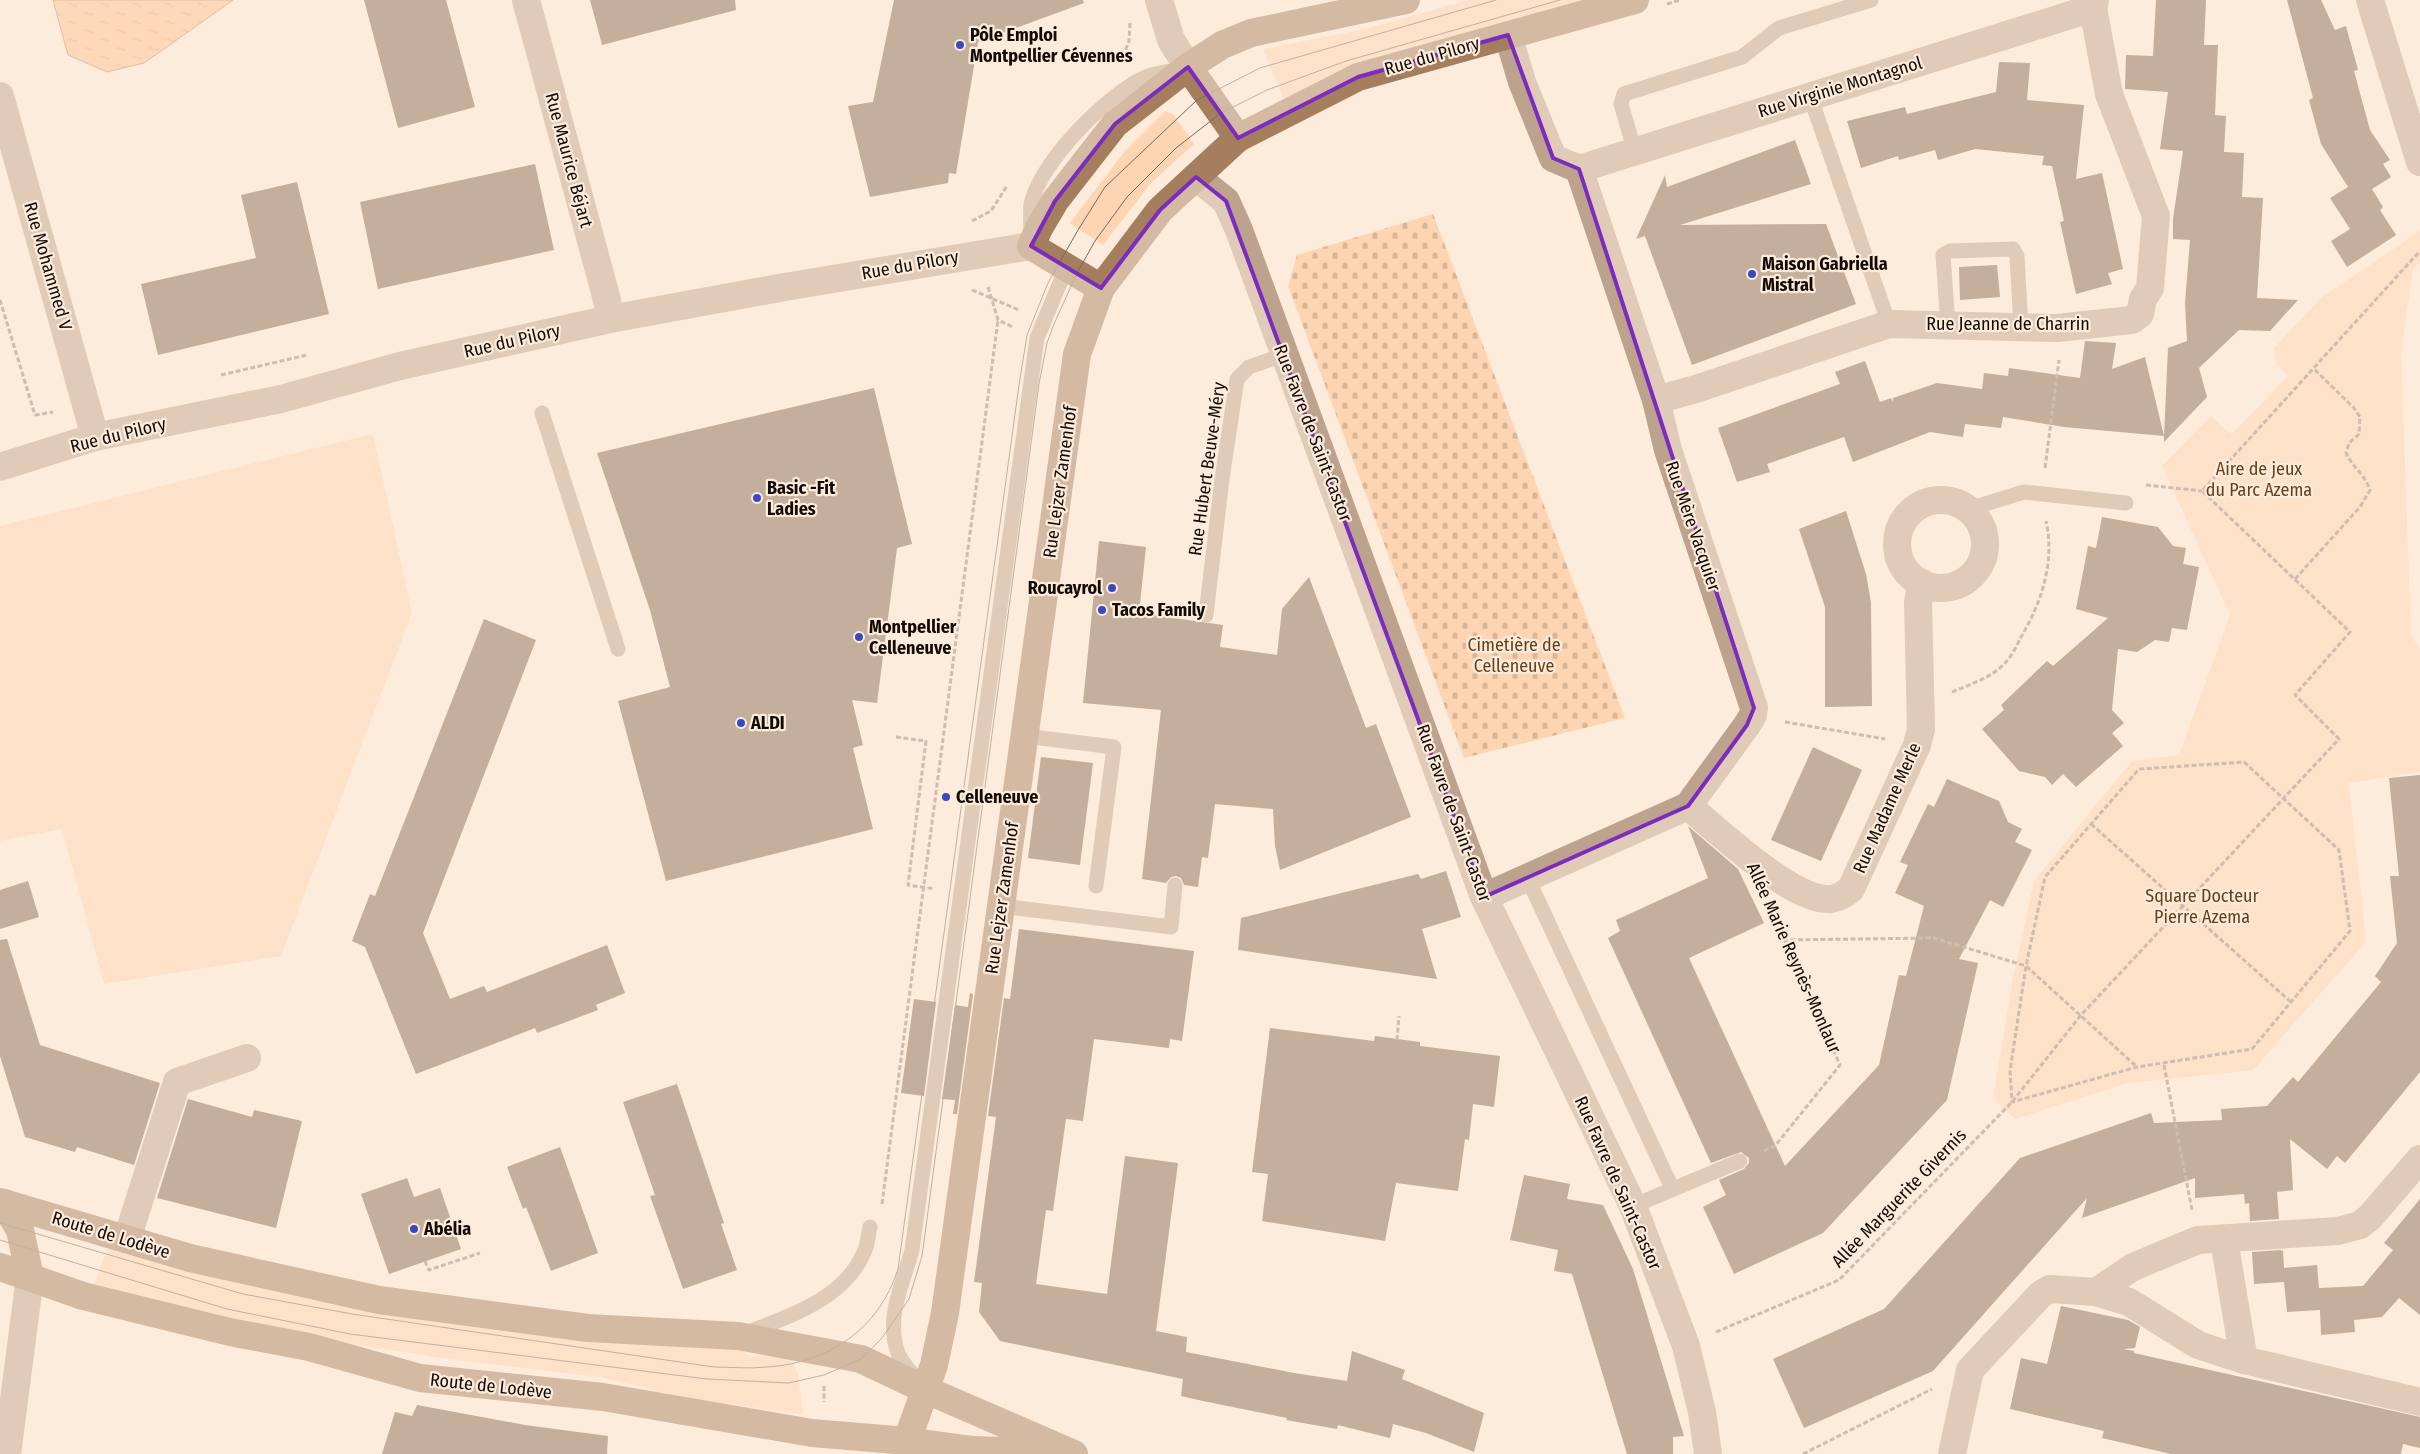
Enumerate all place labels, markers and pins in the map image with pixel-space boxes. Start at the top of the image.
place label: Pôle Emploi Montpellier Cévennes [970,24,1133,67]
marker: Pôle Emploi Montpellier Cévennes [954,39,966,51]
place label: Maison Gabriella Mistral [1762,253,1888,296]
marker: Maison Gabriella Mistral [1746,268,1758,280]
place label: Basic -Fit Ladies [767,477,836,520]
marker: Basic -Fit Ladies [751,492,763,504]
place label: Roucayrol [1028,577,1102,599]
marker: Roucayrol [1106,582,1118,594]
place label: Tacos Family [1112,599,1206,621]
marker: Tacos Family [1096,604,1108,616]
place label: Montpellier Celleneuve [869,616,957,659]
marker: Montpellier Celleneuve [853,631,865,643]
place label: ALDI [750,712,785,734]
marker: ALDI [735,717,747,729]
place label: Celleneuve [956,786,1038,808]
marker: Celleneuve [940,791,952,803]
place label: Abélia [423,1218,471,1240]
marker: Abélia [408,1223,420,1235]

